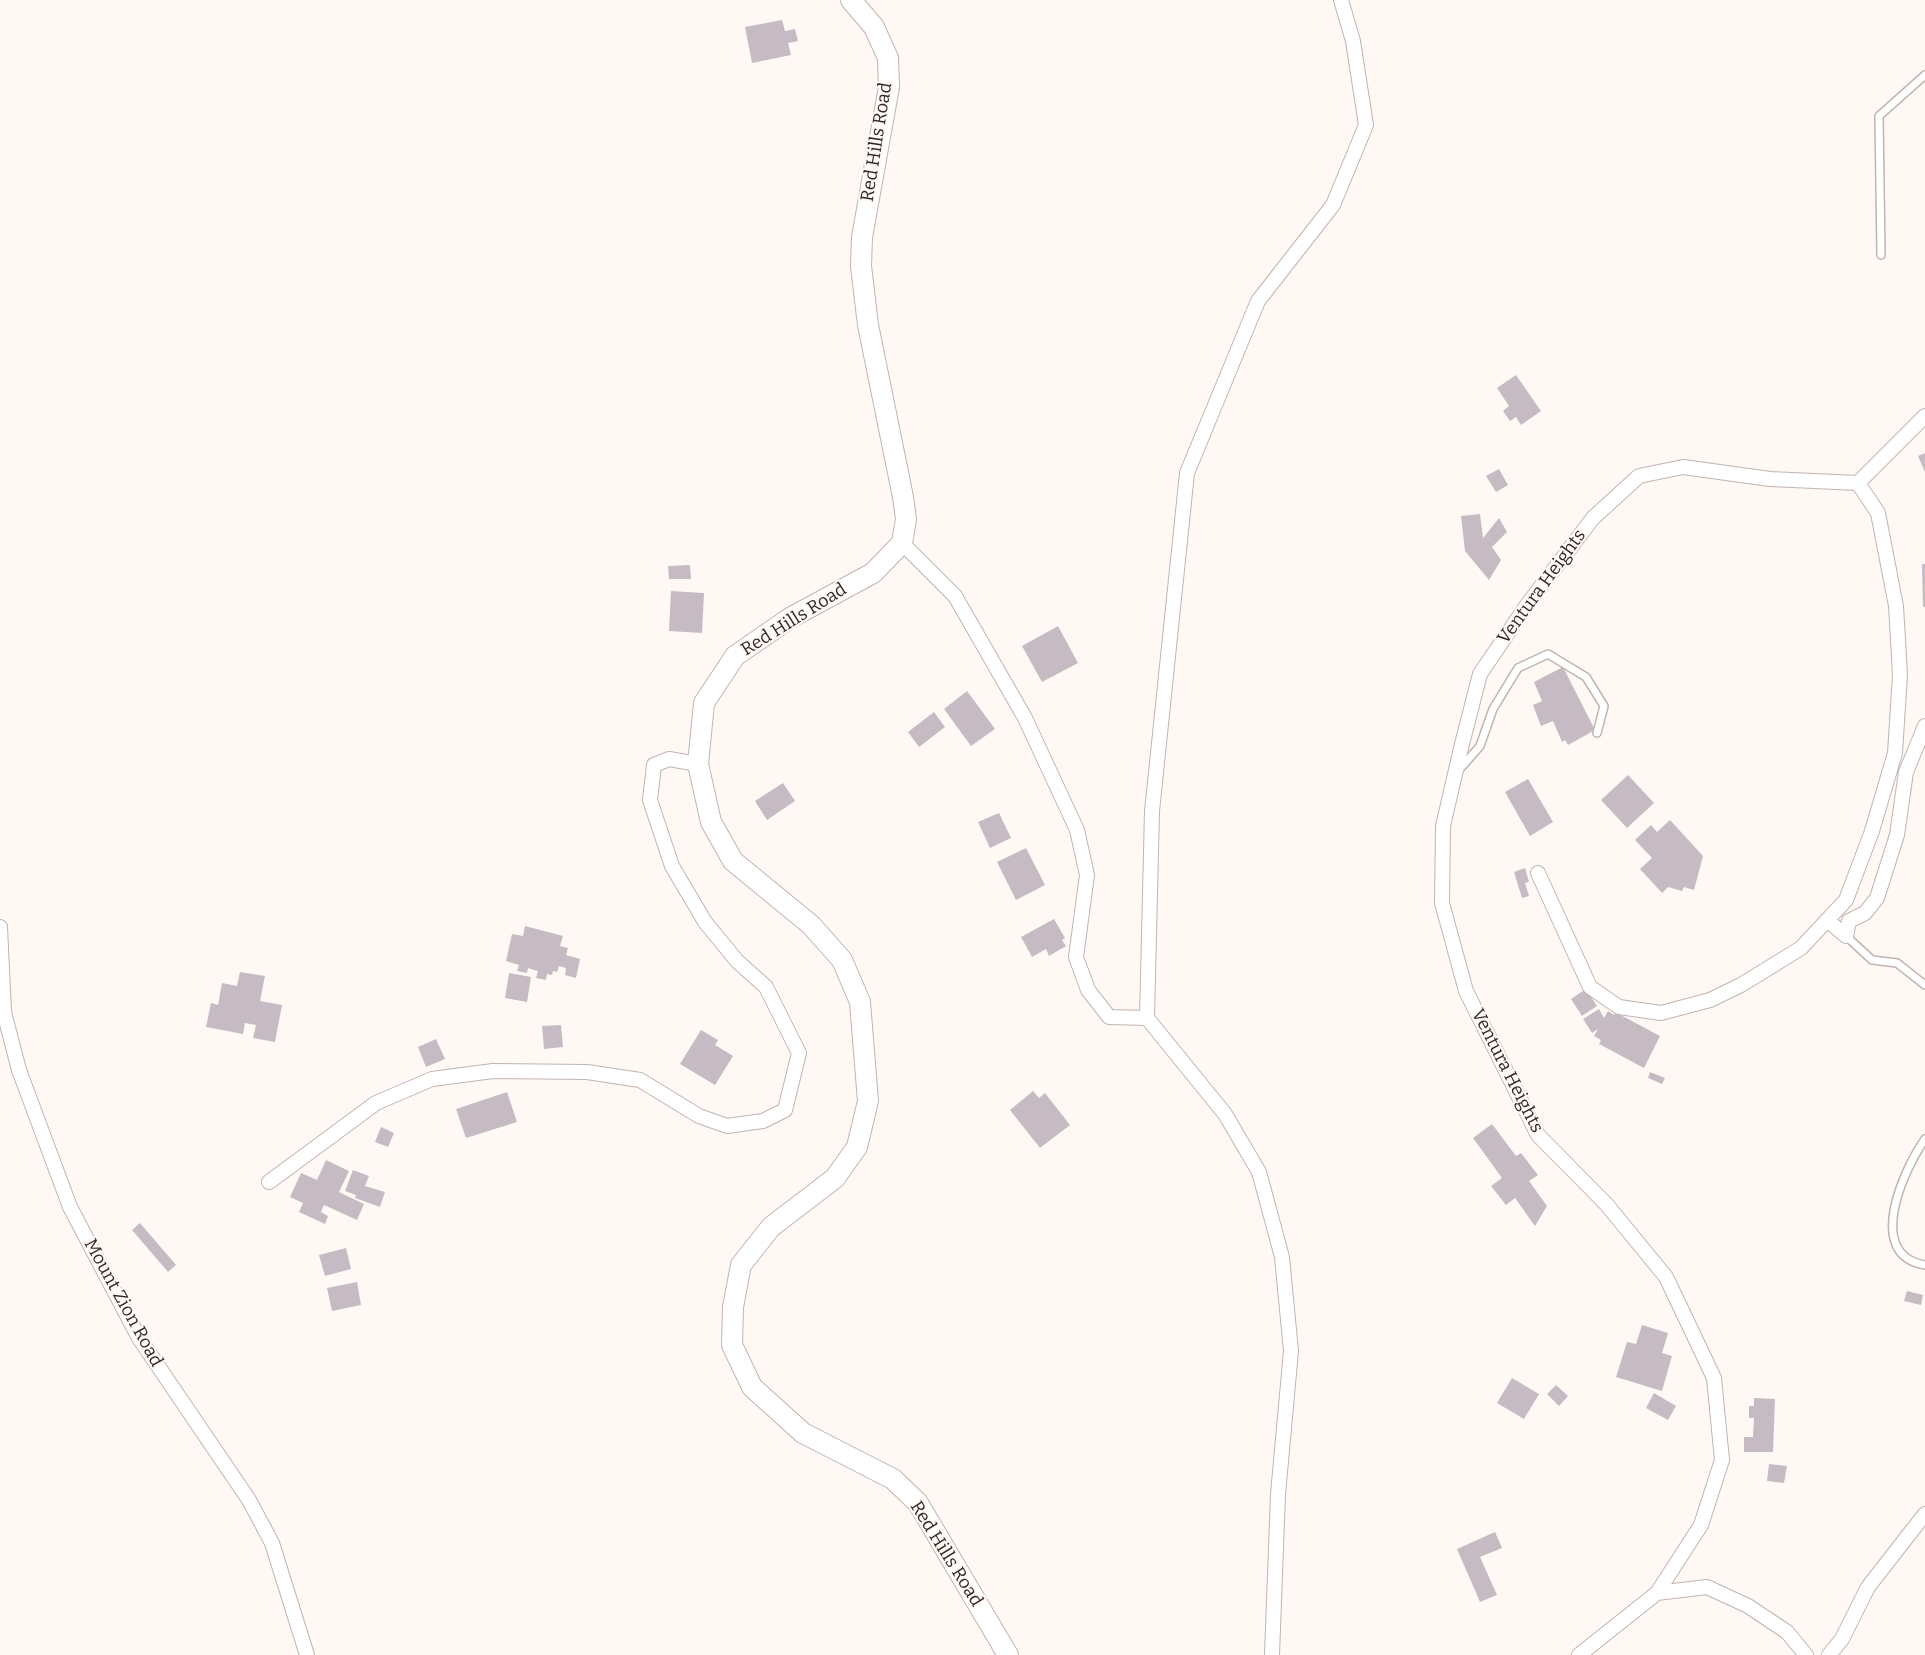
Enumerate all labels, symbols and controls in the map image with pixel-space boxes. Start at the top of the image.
street label: Red Hills Road [857,81,897,203]
street label: Ventura Heights [1493,526,1591,648]
street label: Red Hills Road [737,579,851,661]
street label: Ventura Heights [1466,1005,1548,1137]
street label: Mount Zion Road [79,1235,167,1371]
street label: Red Hills Road [905,1497,987,1611]

